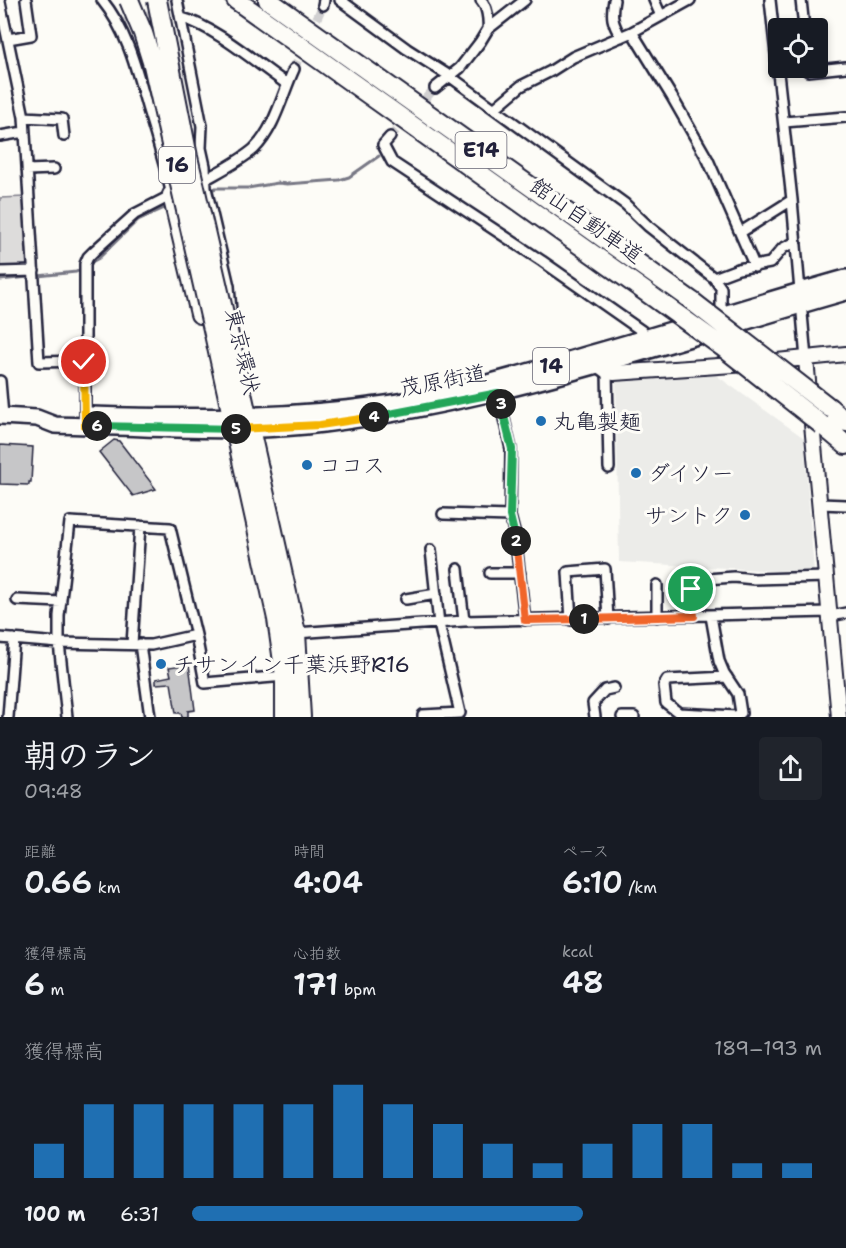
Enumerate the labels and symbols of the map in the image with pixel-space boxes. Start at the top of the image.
road number: E14 [456,132,506,168]
road number: 16 [159,147,195,183]
street label: 館山自動車道 [524,171,649,270]
street label: 東京環状 [218,305,267,397]
pin [58,336,109,387]
road number: 14 [533,348,569,384]
street label: 茂原街道 [397,358,489,403]
pin: 3 [486,389,516,419]
pin: 4 [359,402,389,432]
place label: 丸亀製麺 [553,407,641,436]
pin: 6 [82,411,112,441]
pin: 5 [221,414,251,444]
marker: 丸亀製麺 [534,414,548,428]
place label: ココス [319,451,385,480]
marker: ココス [300,458,314,472]
place label: ダイソー [648,459,734,488]
marker: ダイソー [629,466,643,480]
place label: サントク [645,501,733,530]
marker: サントク [738,508,752,522]
pin: 2 [501,526,531,556]
pin [665,563,716,614]
pin: 1 [569,604,599,634]
place label: チサンイン千葉浜野R16 [173,650,410,679]
marker: チサンイン千葉浜野R16 [154,657,168,671]

